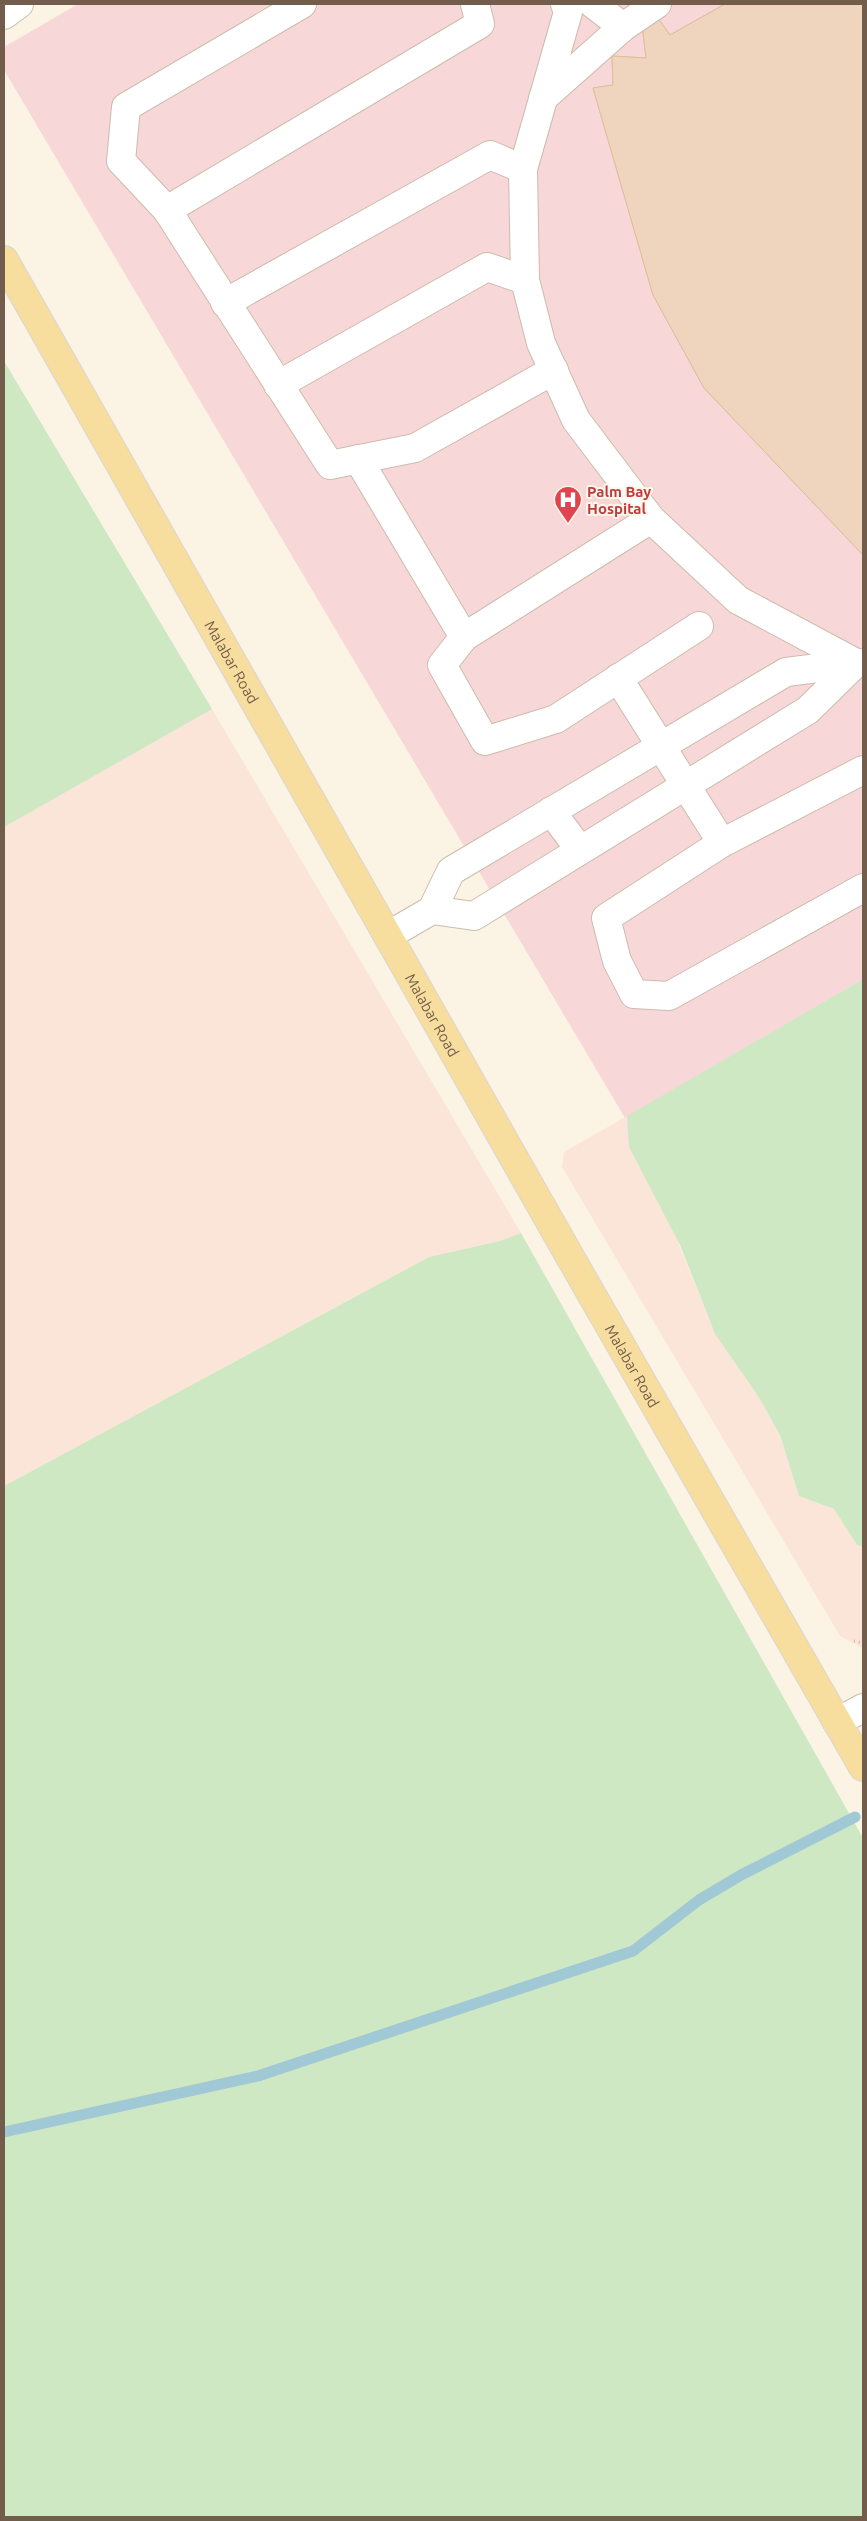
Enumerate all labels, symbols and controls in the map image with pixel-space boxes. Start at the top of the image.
place label: Palm Bay Hospital [587,483,651,517]
hospital icon: Palm Bay Hospital [553,485,583,524]
street label: Malabar Road [202,617,262,706]
street label: Malabar Road [402,970,463,1059]
street label: Malabar Road [602,1321,663,1410]

